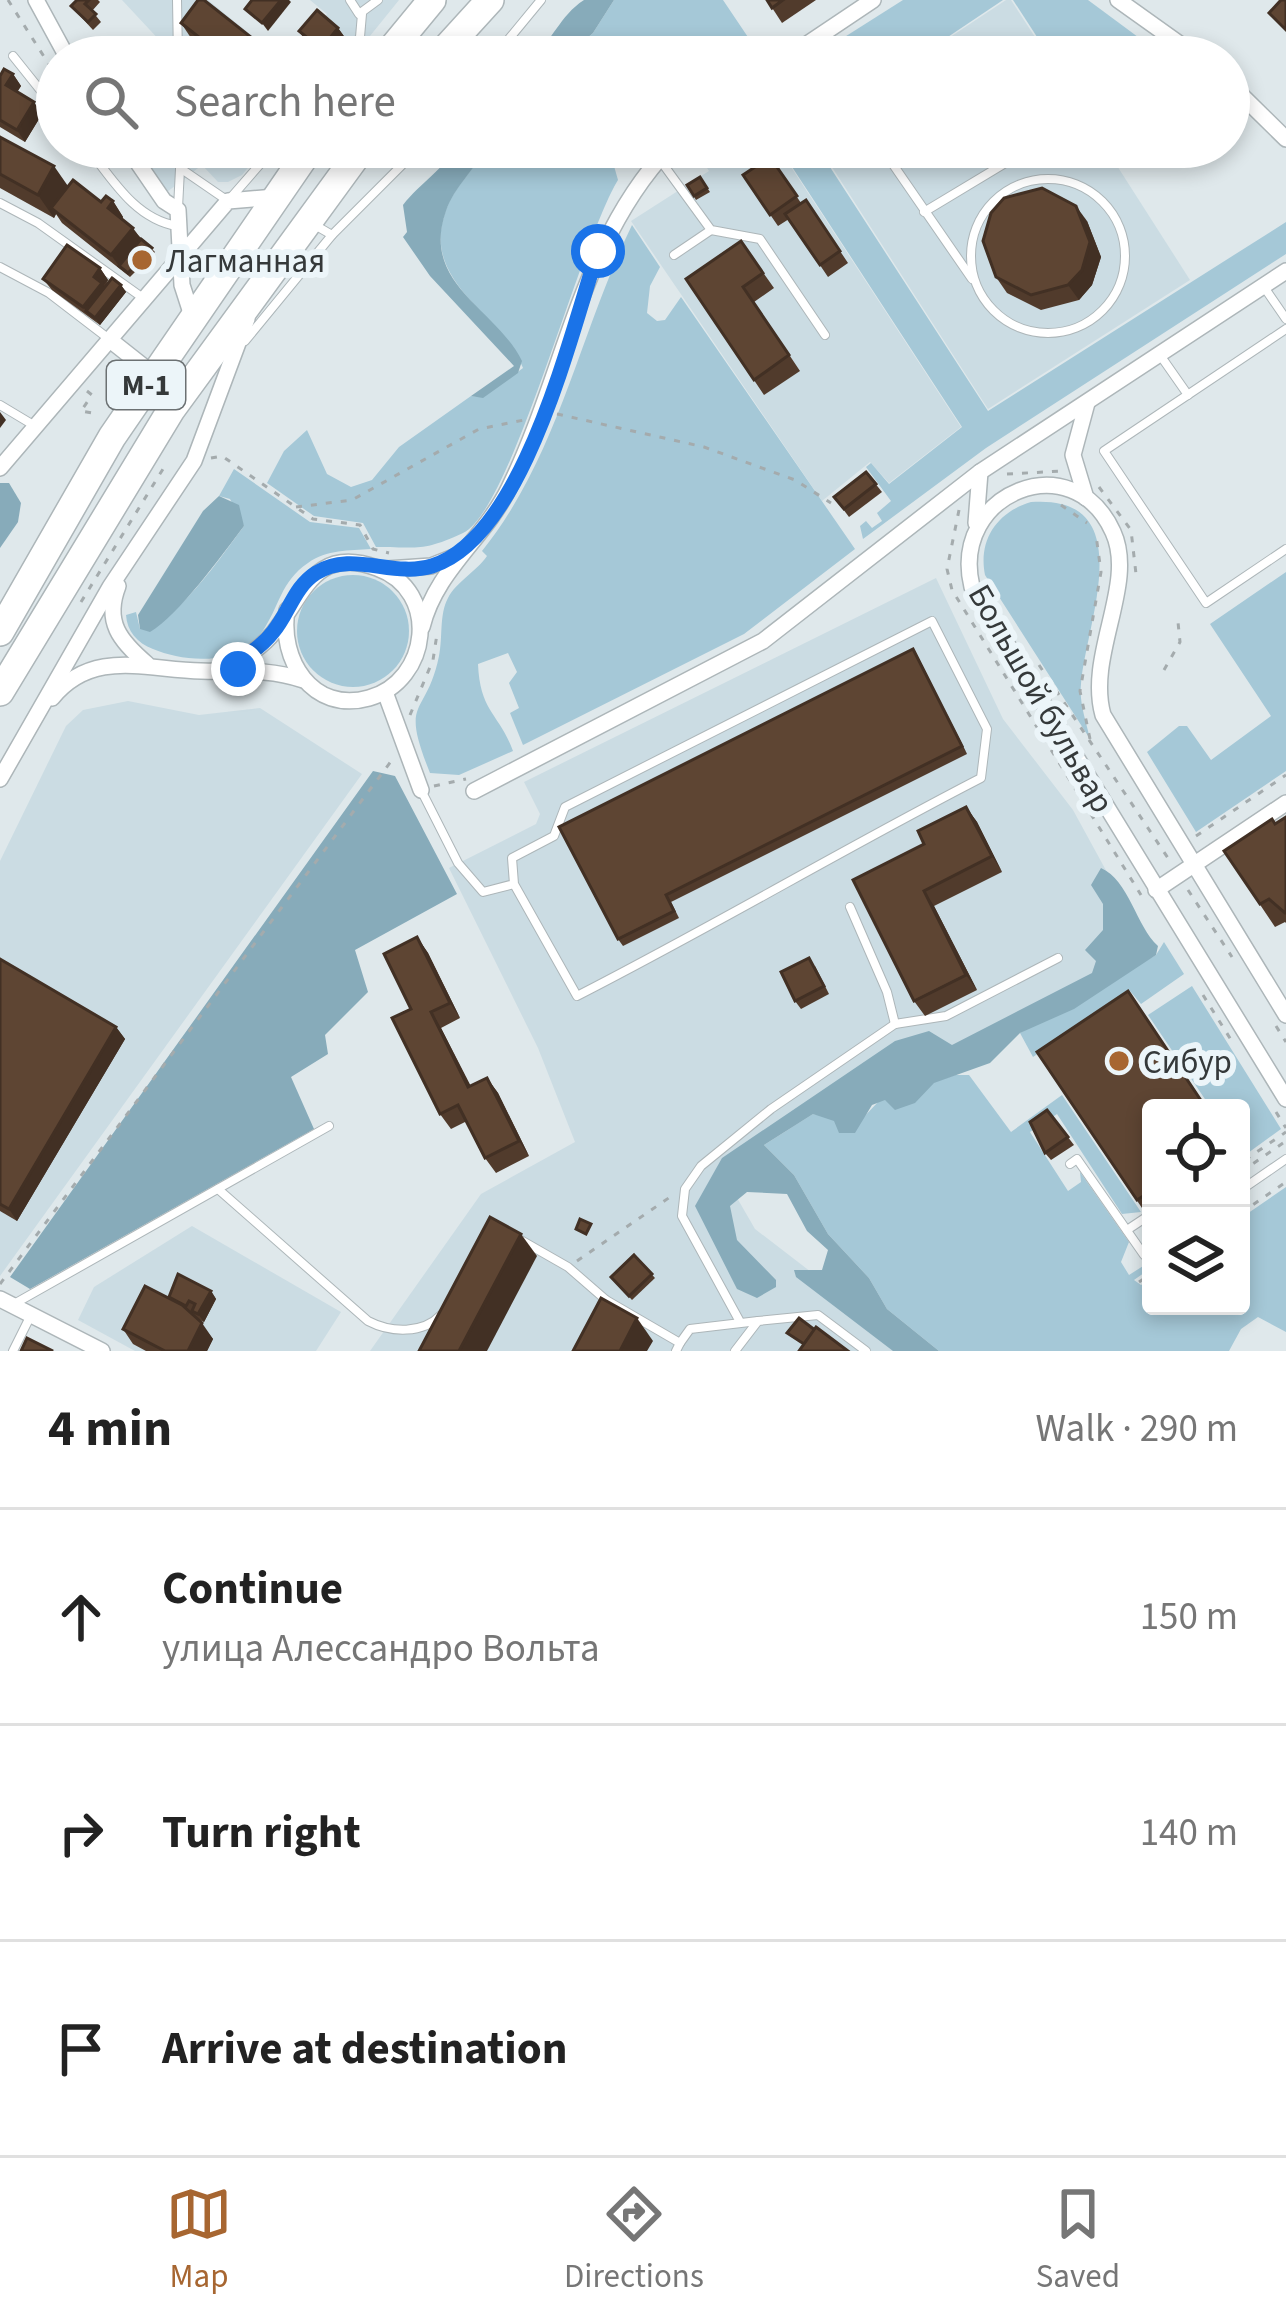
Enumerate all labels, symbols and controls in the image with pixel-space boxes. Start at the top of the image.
search box [36,36,1250,168]
icon: search [78,69,144,135]
text: Search here [174,70,396,134]
route start [571,224,625,278]
place label: Лагманная [166,238,325,285]
marker: Лагманная [129,247,155,273]
road number: М-1 [107,361,185,409]
street label: Большой бульвар [956,576,1125,822]
route end [211,642,265,696]
place label: Сибур [1143,1039,1232,1086]
marker: Сибур [1106,1048,1132,1074]
map controls [1142,1099,1250,1315]
button: locate [1142,1099,1250,1207]
button: layers [1142,1207,1250,1315]
text: 4 min [48,1393,172,1465]
text: Walk · 290 m [1035,1401,1238,1457]
text: Continue [162,1557,343,1621]
icon: ahead [48,1584,114,1650]
text: 150 m [1140,1589,1238,1645]
text: улица Алессандро Вольта [162,1621,600,1677]
icon: right [48,1800,114,1866]
text: Turn right [162,1801,361,1865]
text: 140 m [1140,1805,1238,1861]
icon: arrive [48,2016,114,2082]
text: Arrive at destination [162,2017,567,2081]
tab: Map [166,2181,232,2300]
tab: Directions [564,2181,704,2300]
tab: Saved [1036,2181,1120,2300]

